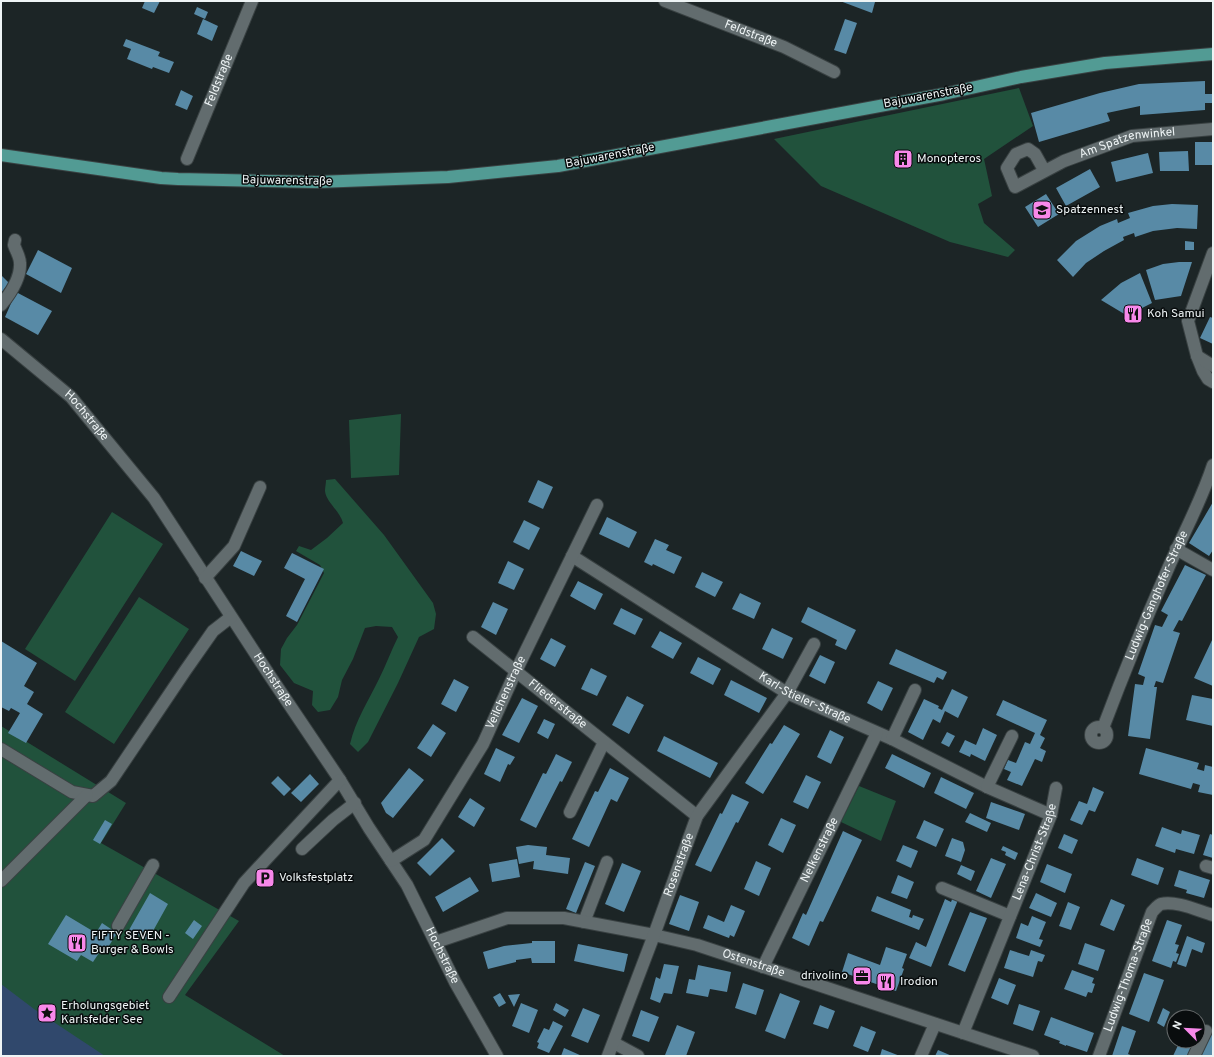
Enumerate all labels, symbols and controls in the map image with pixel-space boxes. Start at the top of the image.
street label: Feldstraße [722,17,780,52]
street label: Feldstraße [201,52,237,109]
street label: Bajuwarenstraße [882,80,974,112]
street label: Am Spatzenwinkel [1077,124,1176,163]
street label: Bajuwarenstraße [564,140,656,172]
building icon: Monopteros [892,148,914,170]
place label: Monopteros [917,151,981,167]
street label: Bajuwarenstraße [242,172,332,190]
school or university icon: Spatzennest [1031,199,1053,221]
place label: Spatzennest [1056,202,1123,218]
restaurant icon: Koh Samui [1122,303,1144,325]
place label: Koh Samui [1147,306,1205,322]
street label: Hochstraße [61,387,112,444]
street label: Ludwig-Ganghofer-Straße [1122,528,1192,663]
street label: Hochstraße [249,650,297,710]
street label: Veilchenstraße [483,653,530,732]
street label: Karl-Stieler-Straße [755,669,853,728]
street label: Fliederstraße [525,676,590,733]
street label: Lena-Christ-Straße [1009,802,1061,903]
street label: Nelkenstraße [797,815,843,886]
street label: Rosenstraße [661,831,698,899]
parking icon: Volksfestplatz [254,867,276,889]
place label: Volksfestplatz [279,870,353,886]
street label: Ludwig-Thoma-Straße [1101,916,1157,1034]
street label: Hochstraße [421,925,463,987]
place label: FIFTY SEVEN - Burger & Bowls [91,928,174,958]
restaurant icon: FIFTY SEVEN - Burger & Bowls [66,932,88,954]
street label: Ostenstraße [720,946,787,981]
office icon: drivolino [851,965,873,987]
place label: drivolino [801,968,848,984]
restaurant icon: Irodion [875,971,897,993]
place label: Irodion [900,974,938,990]
place label: Erholungsgebiet Karlsfelder See [61,998,149,1028]
place icon: Erholungsgebiet Karlsfelder See [36,1002,58,1024]
north arrow [1166,1009,1206,1049]
text: N [1170,1019,1186,1032]

